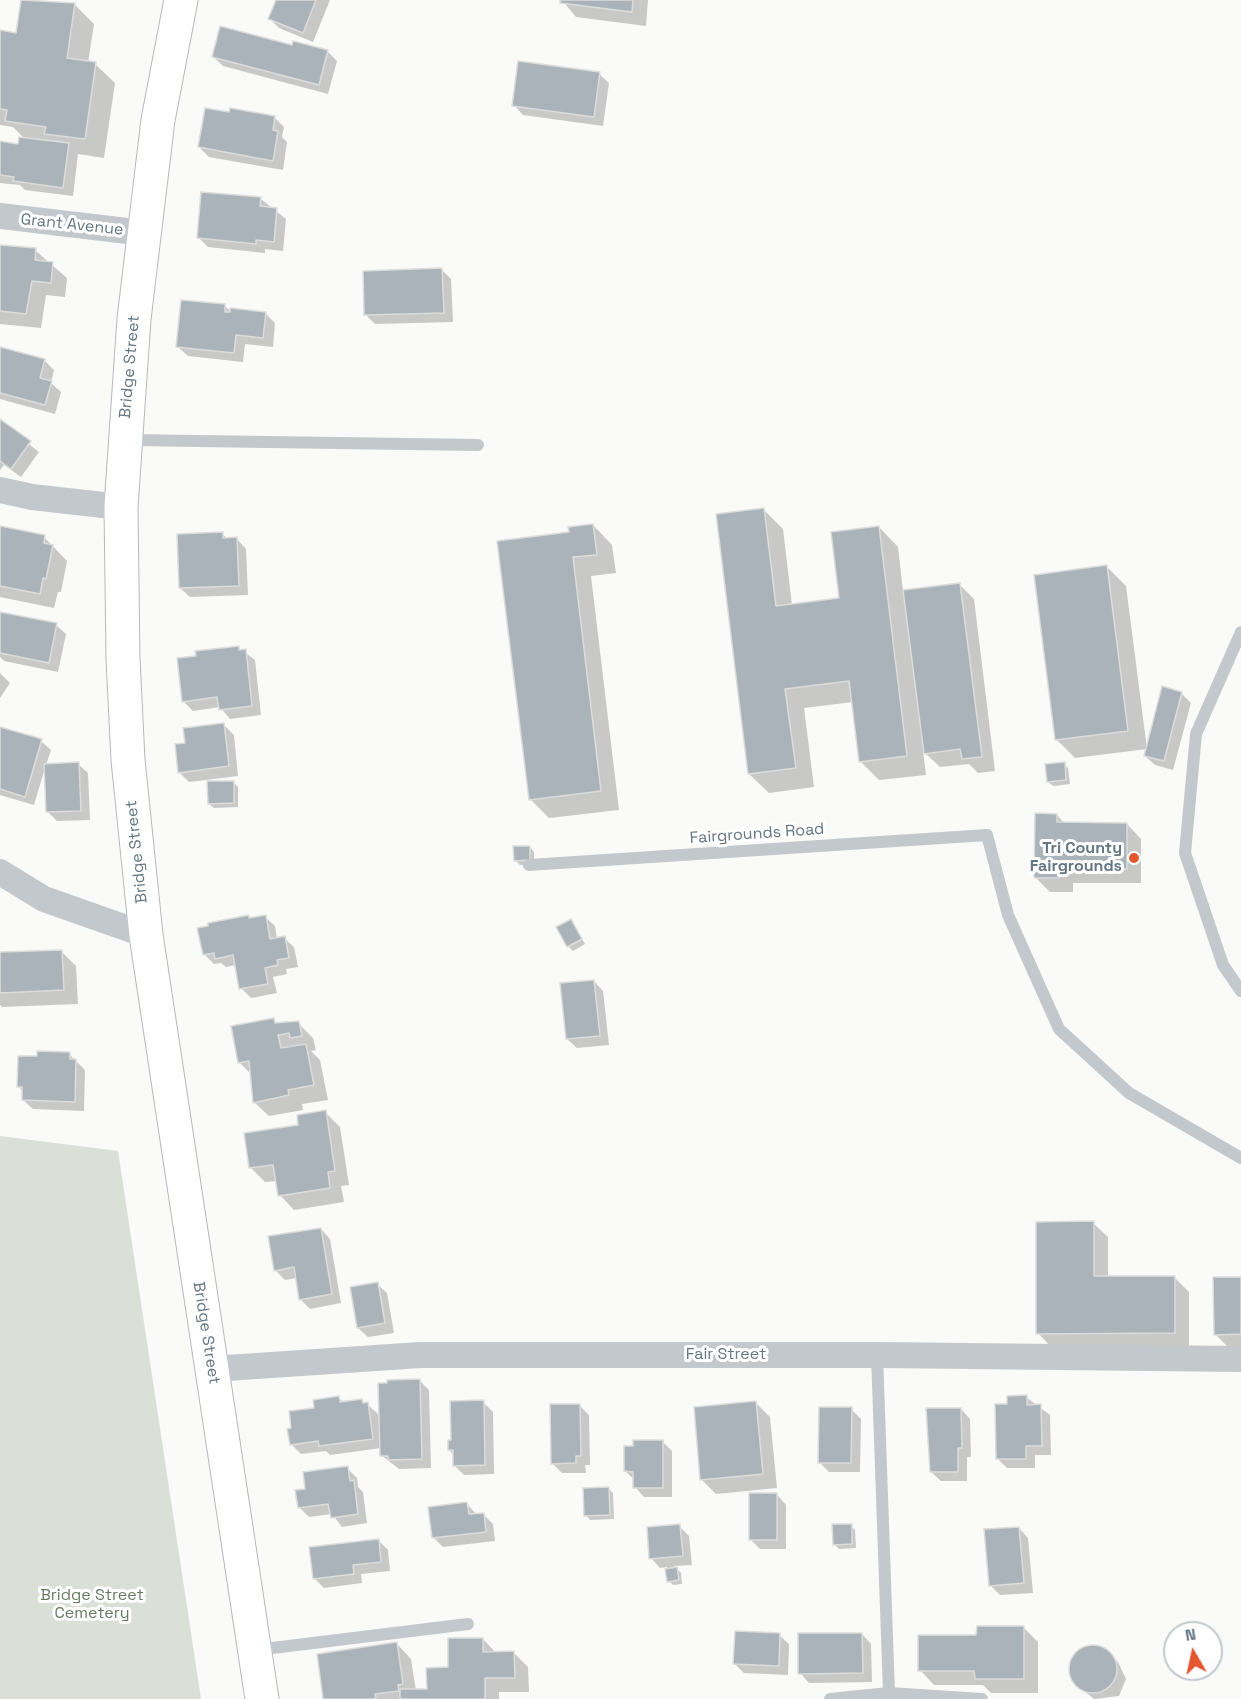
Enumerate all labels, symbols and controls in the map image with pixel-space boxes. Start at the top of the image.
street label: Grant Avenue [20,210,124,240]
street label: Bridge Street [116,315,144,419]
street label: Bridge Street [122,799,152,905]
street label: Fairgrounds Road [689,820,825,848]
place label: Tri County Fairgrounds [1030,839,1122,877]
marker: Tri County Fairgrounds [1127,851,1141,865]
street label: Bridge Street [188,1280,224,1386]
street label: Fair Street [686,1345,766,1365]
park label: Bridge Street Cemetery [40,1586,144,1624]
north arrow [1163,1621,1223,1681]
text: N [1183,1623,1197,1646]

